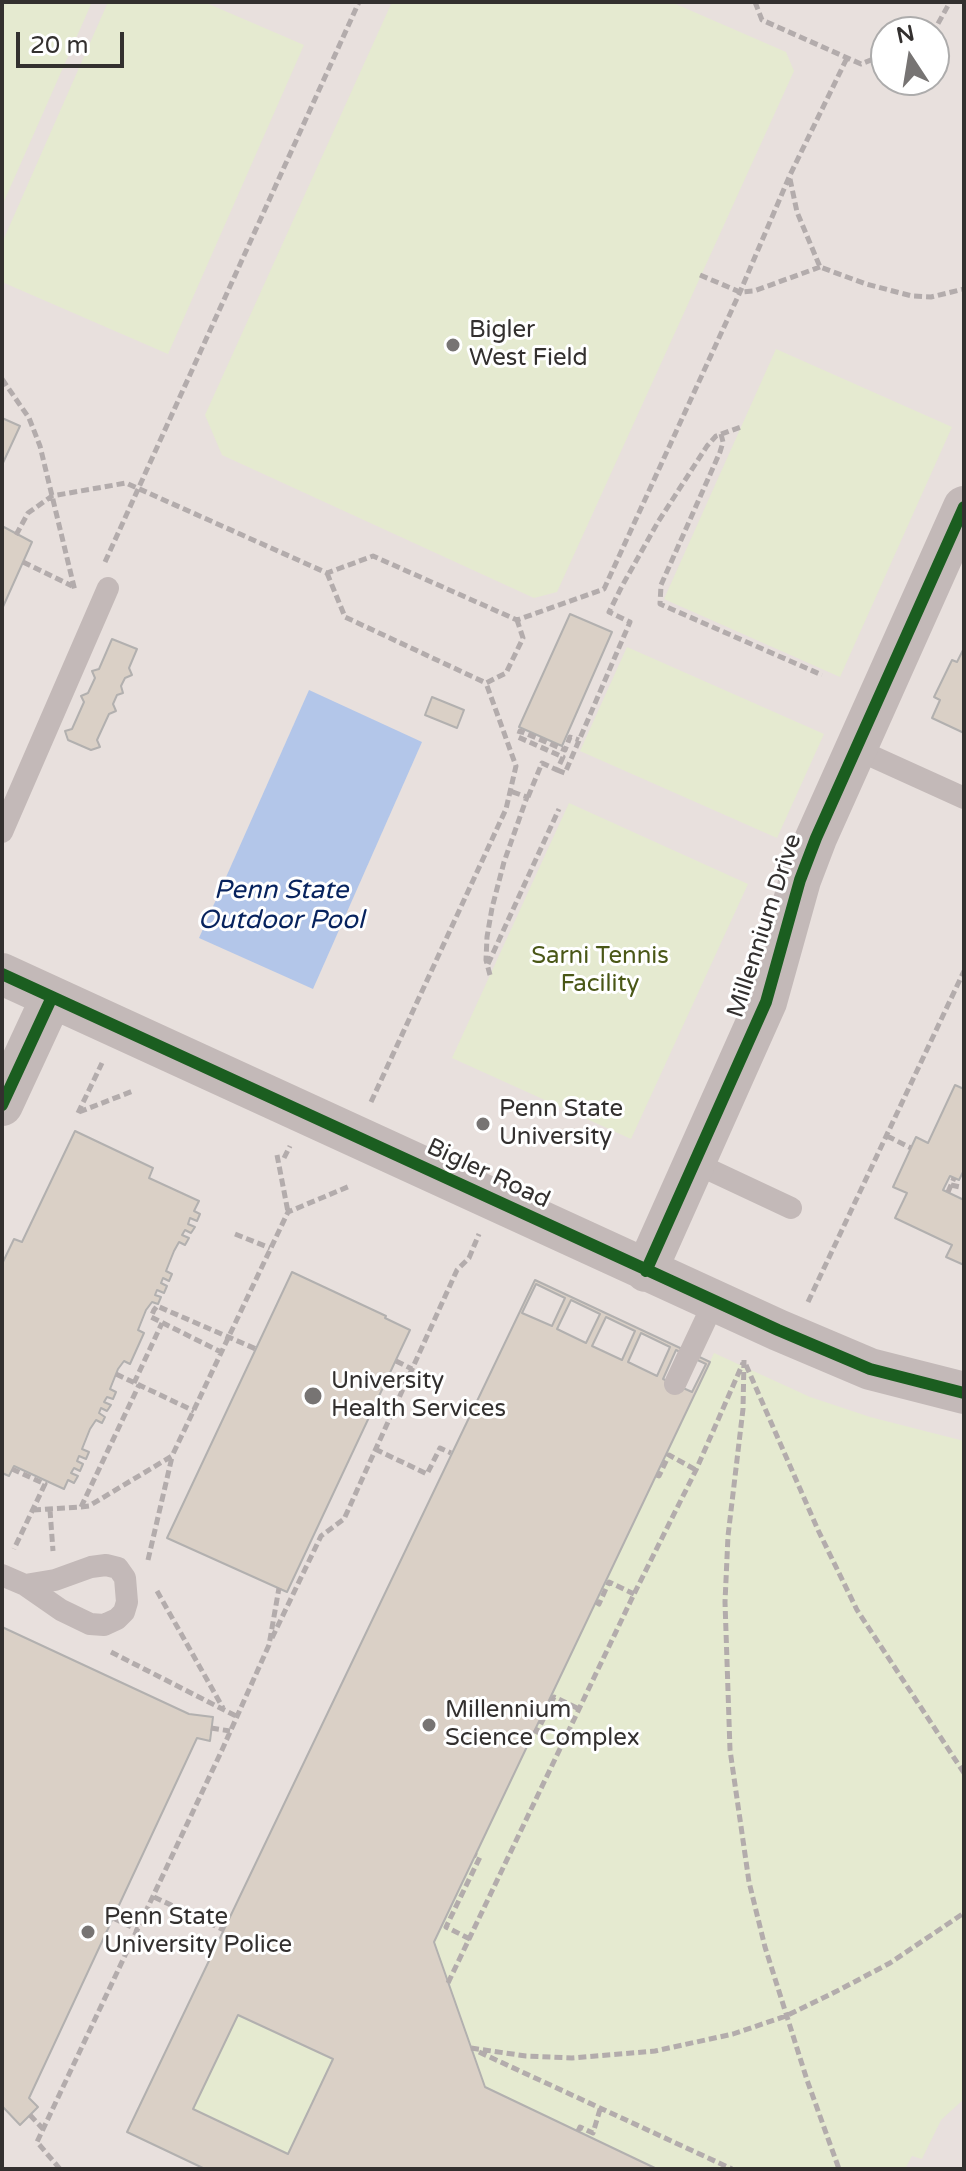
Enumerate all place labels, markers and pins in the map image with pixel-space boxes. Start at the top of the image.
place label: Bigler West Field [469,317,588,373]
marker: Bigler West Field [444,336,462,354]
place label: Penn State University [499,1096,623,1152]
marker: Penn State University [474,1115,492,1133]
place label: University Health Services [331,1368,506,1424]
marker: University Health Services [302,1385,324,1407]
place label: Millennium Science Complex [445,1697,640,1753]
marker: Millennium Science Complex [420,1716,438,1734]
place label: Penn State University Police [104,1904,292,1960]
marker: Penn State University Police [79,1923,97,1941]

